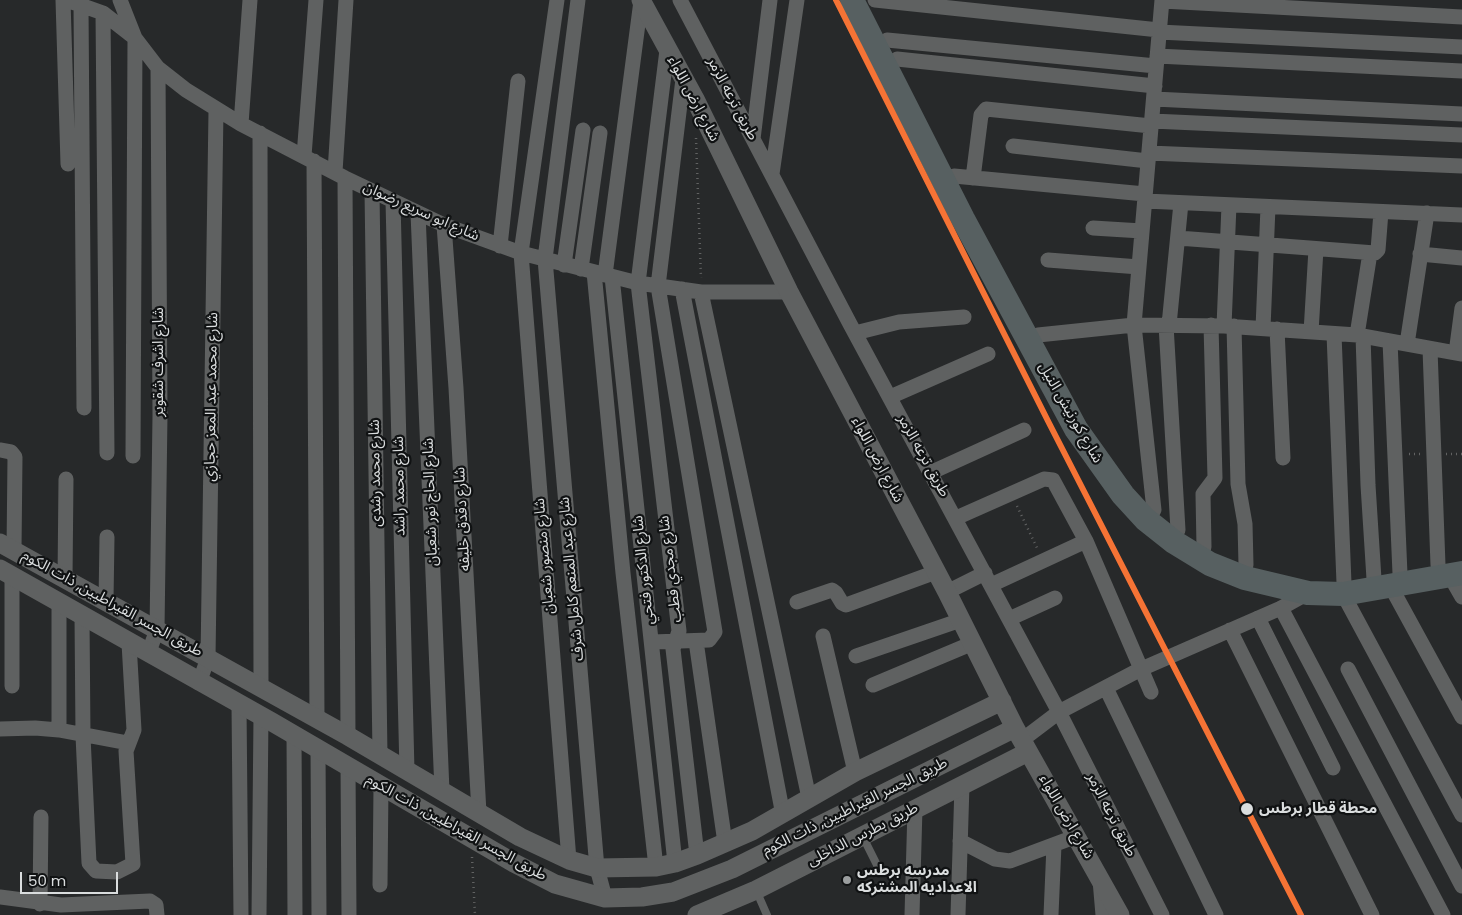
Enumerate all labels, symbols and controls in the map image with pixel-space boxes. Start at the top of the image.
street label: شارع ارض اللواء [663,53,723,145]
street label: طريق ترعه الزمر [703,54,761,144]
street label: شارع ابو سريع رضوان [360,178,482,246]
street label: شارع اشرف شقوير [150,307,168,417]
street label: شارع محمد عبد المعز حجازي [202,312,222,482]
street label: شارع كورنيش النيل [1034,359,1106,467]
street label: طريق ترعه الزمر [893,412,953,500]
street label: شارع ارض اللواء [847,414,907,506]
street label: شارع محمد رشدى [366,419,386,527]
street label: شارع محمد راشد [390,436,410,536]
street label: شارع الحاج نور شعبان [420,438,442,566]
street label: شارع دقدق خليفه [451,466,475,572]
street label: شارع عبد المنعم كامل شرف [556,496,588,662]
street label: شارع منصور شعبان [531,497,559,615]
street label: شارع الدكتور فتحي [629,514,659,626]
street label: شارع مجدي قطب [655,514,687,624]
street label: طريق الجسر القيراطيين, ذات الكوم [18,547,206,661]
street label: طريق الجسر القيراطيين, ذات الكوم [759,754,951,860]
street label: طريق ترعه الزمر [1082,770,1140,860]
street label: طريق الجسر القيراطيين, ذات الكوم [362,771,550,885]
street label: شارع ارض اللواء [1035,772,1097,862]
street label: طريق بطرس الداخلى [805,799,921,871]
place label: محطة قطار برطس [1259,800,1377,818]
marker: محطة قطار برطس [1239,801,1255,817]
scale bar [22,862,120,894]
place label: مدرسه برطس الاعداديه المشتركه [857,862,977,897]
text: 50 m [28,870,66,891]
marker: مدرسه برطس الاعداديه المشتركه [841,874,853,886]

